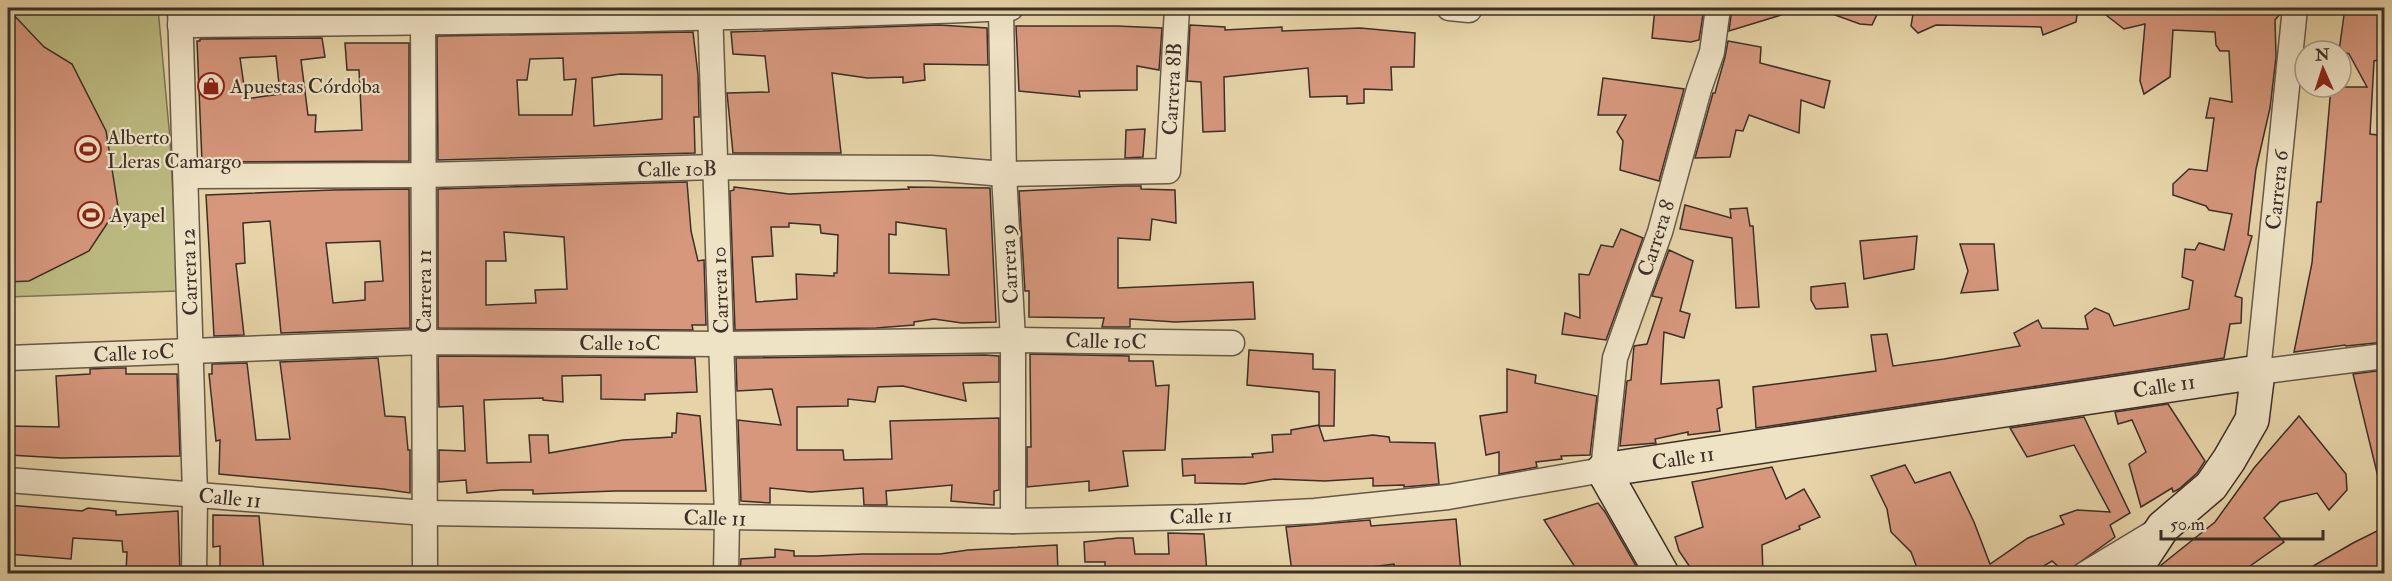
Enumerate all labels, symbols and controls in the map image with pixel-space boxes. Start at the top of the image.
north arrow [2293,39,2353,99]
street label: Carrera 8B [1157,42,1188,136]
text: N [2314,45,2331,65]
shop icon: Apuestas Córdoba [196,71,226,101]
place label: Apuestas Córdoba [229,73,381,100]
place label: Alberto Lleras Camargo [106,124,241,175]
sports icon: Alberto Lleras Camargo [73,134,103,164]
street label: Carrera 6 [2260,148,2295,231]
street label: Calle 10B [637,155,717,184]
street label: Carrera 8 [1631,196,1682,280]
sports icon: Ayapel [76,200,106,230]
place label: Ayapel [109,202,166,229]
street label: Carrera 9 [994,223,1025,305]
street label: Carrera 12 [174,228,205,316]
street label: Carrera 10 [705,246,736,334]
street label: Carrera 11 [411,249,438,333]
street label: Calle 10C [1065,327,1147,356]
street label: Calle 10C [579,330,661,357]
street label: Calle 10C [93,338,175,369]
street label: Calle 11 [2131,368,2197,405]
street label: Calle 11 [1650,440,1716,477]
street label: Calle 11 [198,482,262,515]
street label: Calle 11 [1169,502,1233,531]
scale bar [2161,503,2323,541]
street label: Calle 11 [683,504,747,533]
text: 50 m [2170,513,2205,536]

